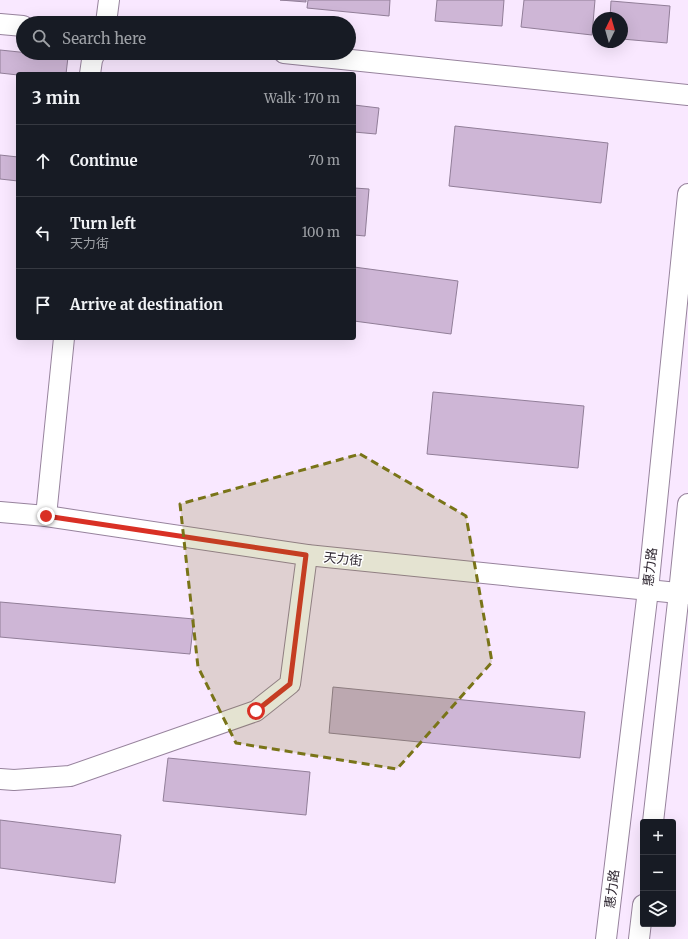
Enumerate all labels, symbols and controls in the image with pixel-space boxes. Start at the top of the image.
north arrow [592,12,628,48]
search box [16,16,356,60]
icon: search [30,27,52,49]
text: Search here [62,29,146,48]
text: 3 min [32,87,80,109]
text: Walk · 170 m [264,90,340,107]
icon: ahead [32,150,54,172]
text: Continue [70,151,138,170]
text: 70 m [309,152,340,169]
text: Turn left [70,214,136,233]
icon: left [32,222,54,244]
text: 100 m [302,224,340,241]
text: 天力街 [70,235,109,252]
icon: arrive [32,294,54,316]
text: Arrive at destination [70,295,223,314]
route end [37,507,55,525]
street label: 惠力路 [640,547,660,587]
street label: 天力街 [323,549,363,569]
route start [247,702,265,720]
map controls [640,819,676,927]
button: + [640,819,676,855]
button: − [640,855,676,891]
street label: 惠力路 [601,869,623,909]
button: layers [640,891,676,927]

